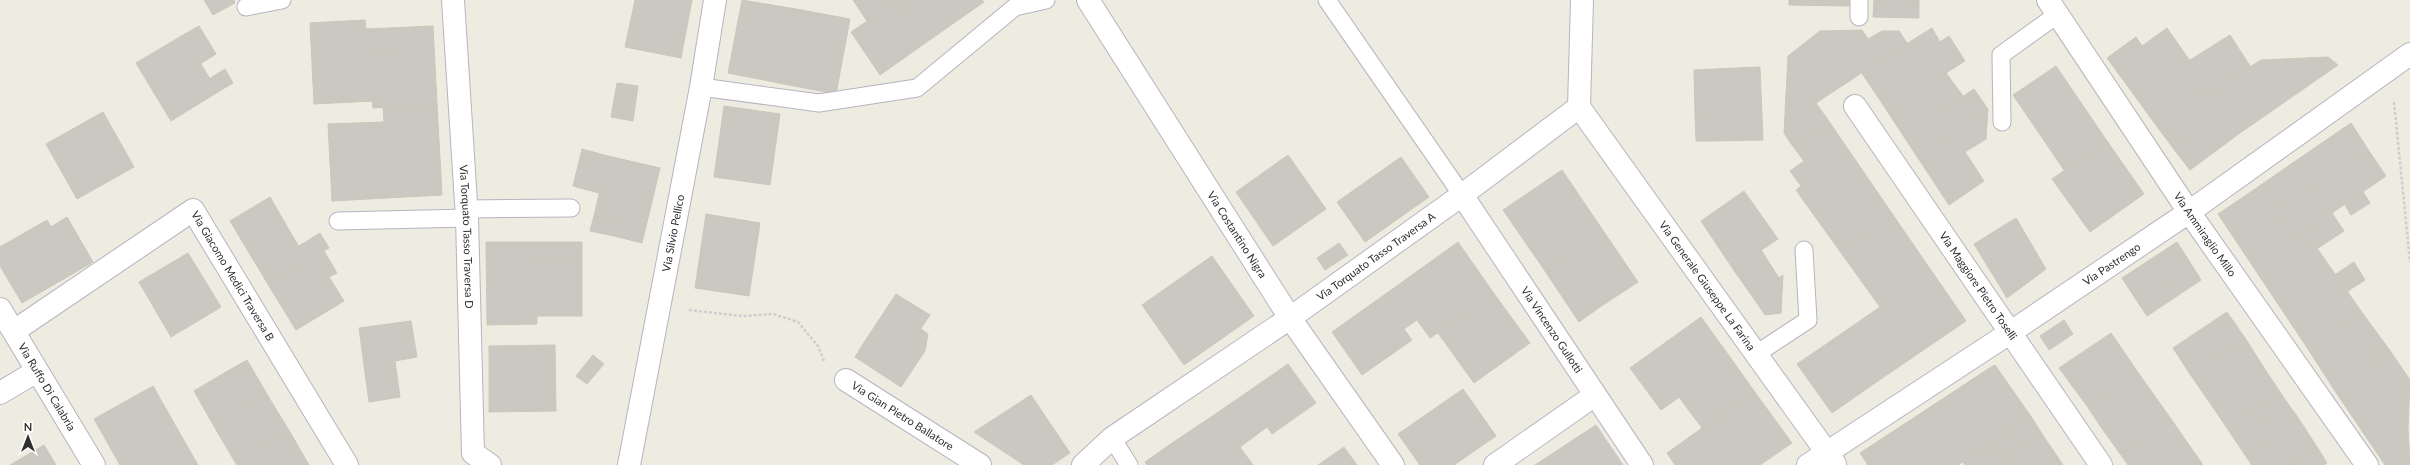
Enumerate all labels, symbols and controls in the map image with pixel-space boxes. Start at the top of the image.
street label: Via Torquato Tasso Traversa D [458,164,476,309]
street label: Via Costantino Nigra [1205,189,1270,280]
street label: Via Ammiraglio Millo [2172,189,2239,279]
street label: Via Silvio Pellico [659,193,686,273]
street label: Via Giacomo Medici Traversa B [189,208,277,343]
street label: Via Torquato Tasso Traversa A [1314,209,1438,303]
street label: Via Generale Giuseppe La Farina [1657,218,1758,353]
street label: Via Maggiore Pietro Toselli [1937,229,2020,342]
street label: Via Pastrengo [2080,240,2143,288]
street label: Via Vincenzo Gullotti [1519,284,1586,375]
street label: Via Ruffo Di Calabria [16,340,79,433]
street label: Via Gian Pietro Ballatore [849,378,956,453]
north arrow [8,417,48,457]
text: N [24,420,32,433]

